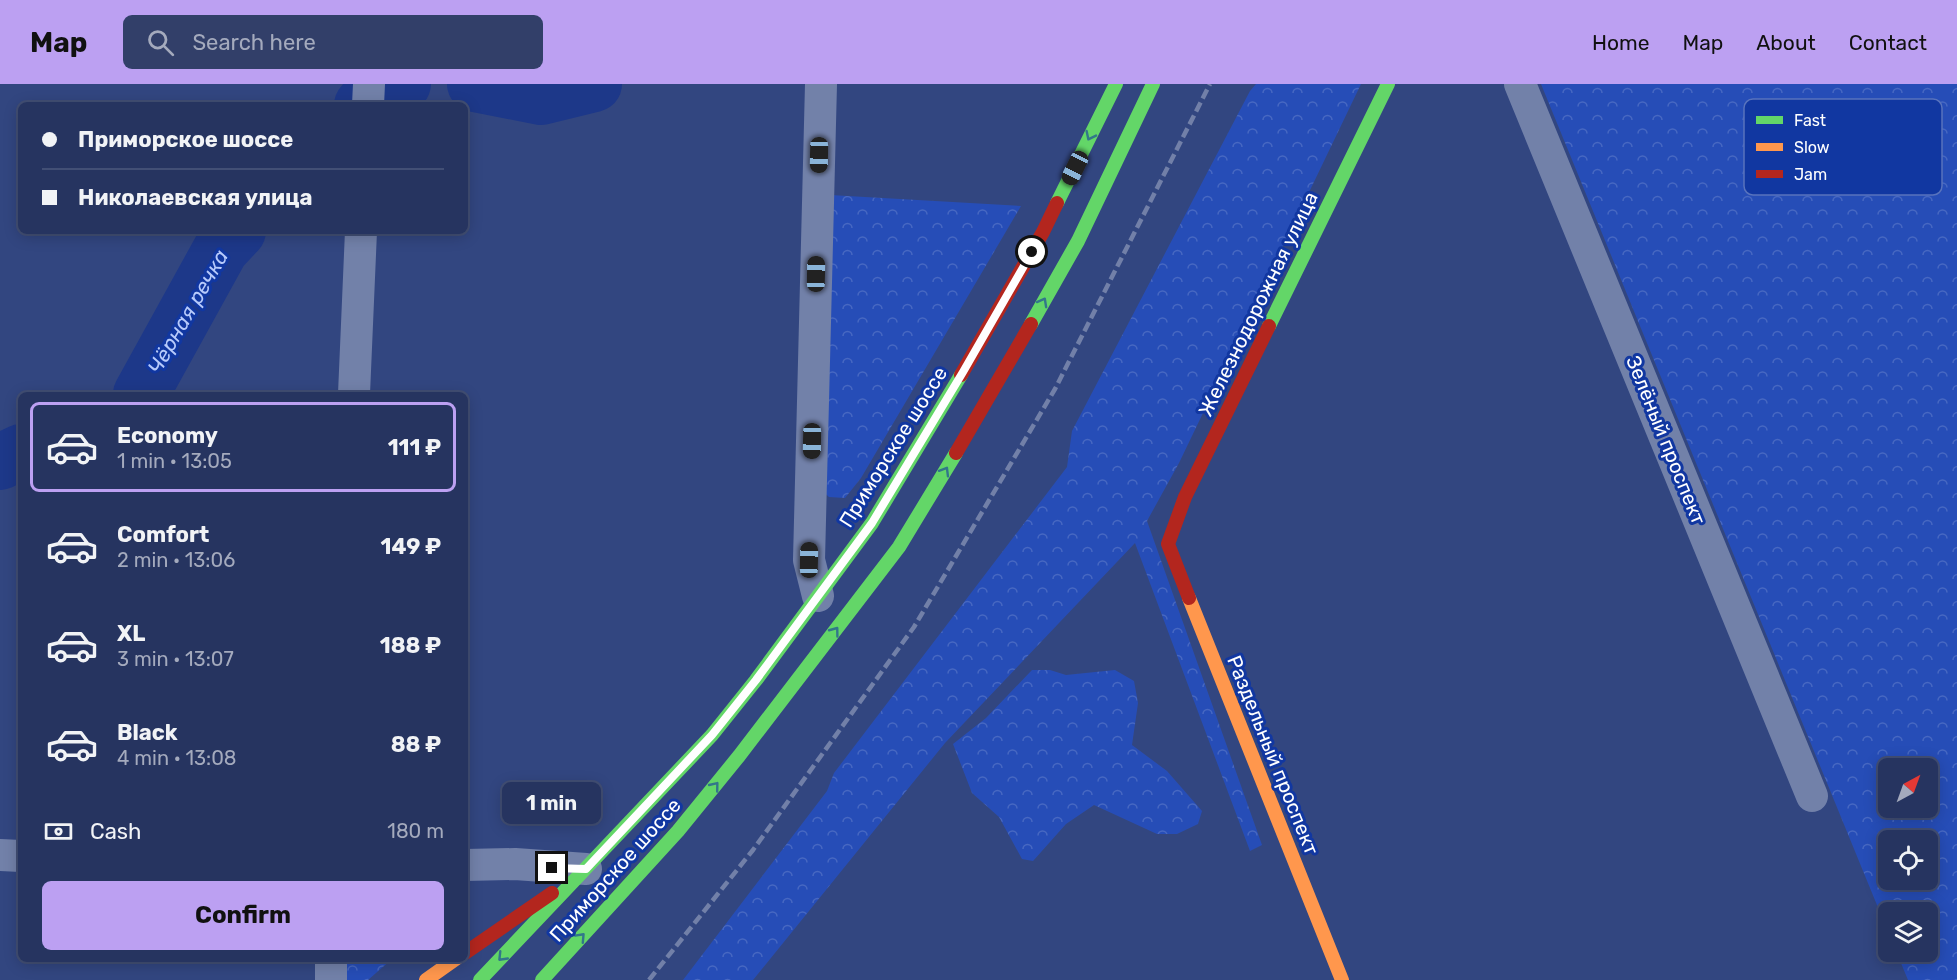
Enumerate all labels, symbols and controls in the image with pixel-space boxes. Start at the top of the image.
search box [123,15,543,69]
text: Map [30,26,87,59]
icon: search [144,26,177,59]
text: Search here [192,29,316,56]
text: Home [1592,30,1649,55]
text: Map [1682,30,1723,55]
text: About [1756,30,1816,55]
text: Contact [1849,30,1927,55]
legend [1744,99,1942,195]
text: Fast [1794,111,1826,130]
text: Приморское шоссе [78,126,293,153]
one-way arrow [1086,130,1098,141]
car [810,137,828,173]
text: Slow [1794,138,1830,157]
car [1059,148,1091,188]
text: Jam [1794,165,1827,184]
text: Николаевская улица [78,184,312,211]
street label: Железнодорожная улица [1193,188,1323,420]
route start [1018,238,1045,265]
water label: Чёрная речка [142,245,233,378]
car [807,256,825,292]
one-way arrow [1036,298,1047,308]
street label: Зелёный проспект [1621,352,1711,528]
street label: Приморское шоссе [834,362,952,532]
icon: car [45,420,99,474]
text: Economy [117,422,218,449]
car [803,423,821,459]
text: 111 ₽ [388,434,441,461]
text: 1 min · 13:05 [117,449,232,473]
one-way arrow [938,467,949,477]
icon: car [45,519,99,573]
text: Comfort [117,521,209,548]
text: 149 ₽ [380,533,441,560]
car [800,542,818,578]
text: 2 min · 13:06 [117,548,235,572]
icon: car [45,618,99,672]
text: XL [117,620,145,647]
one-way arrow [827,627,838,638]
text: 188 ₽ [380,632,441,659]
text: 3 min · 13:07 [117,647,234,671]
street label: Раздельный проспект [1222,652,1324,858]
icon: car [45,717,99,771]
text: Black [117,719,178,746]
text: 88 ₽ [391,731,441,758]
text: 4 min · 13:08 [117,746,237,770]
north arrow [1878,758,1938,818]
map controls [1878,758,1938,962]
callout: 1 min [502,781,602,823]
one-way arrow [708,781,719,792]
text: 1 min [526,791,577,815]
street label: Приморское шоссе [544,793,686,947]
icon: cash [42,815,75,848]
text: Cash [90,818,141,845]
text: 180 m [387,819,444,843]
button: locate [1878,830,1938,890]
route end [538,854,565,881]
button: Confirm [42,881,444,950]
button: layers [1878,902,1938,962]
one-way arrow [574,933,585,944]
one-way arrow [498,951,509,961]

